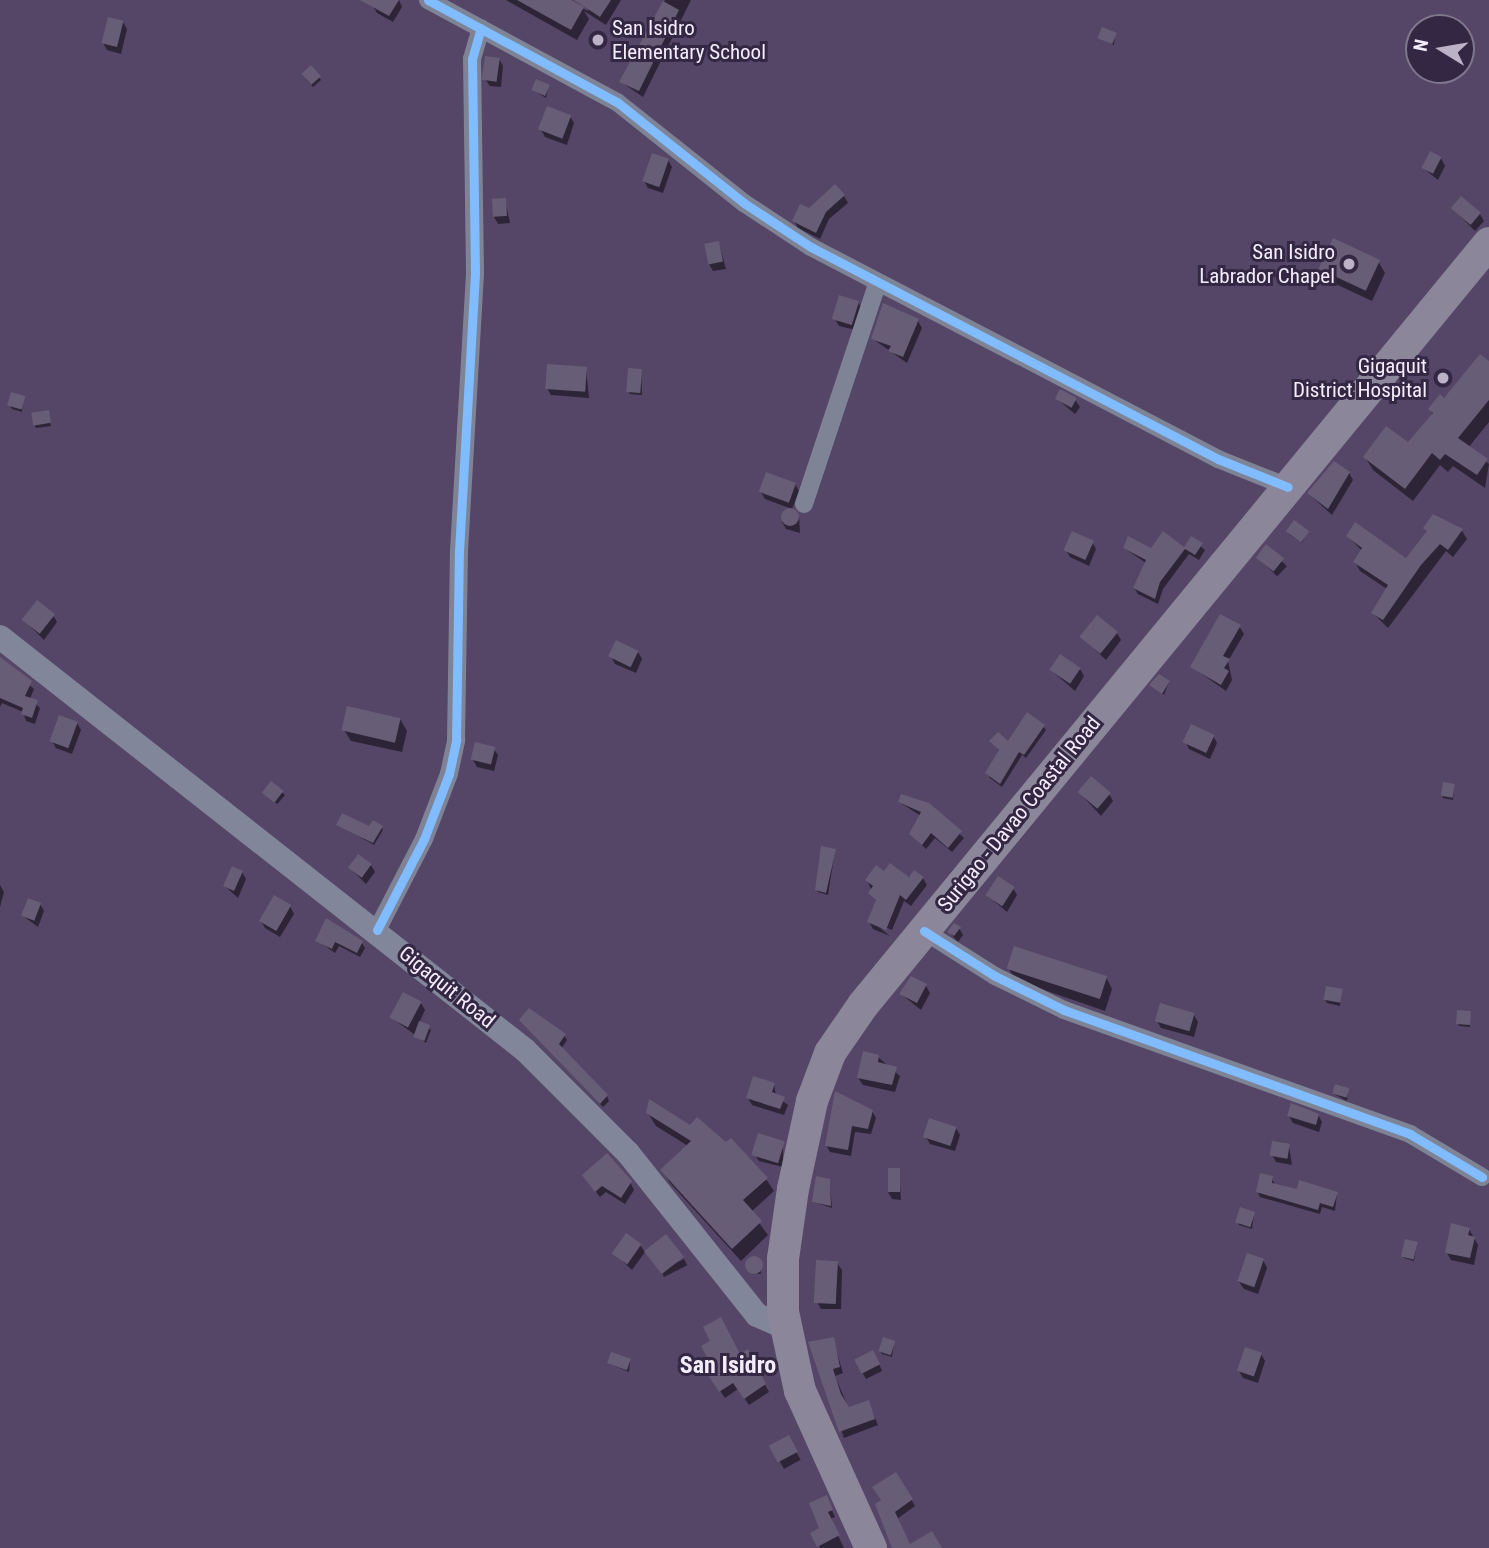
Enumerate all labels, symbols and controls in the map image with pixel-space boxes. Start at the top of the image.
north arrow [1405,14,1475,84]
place label: San Isidro Elementary School [612,15,766,65]
marker: San Isidro Elementary School [590,32,606,48]
text: N [1408,37,1433,53]
place label: San Isidro Labrador Chapel [1199,239,1335,289]
marker: San Isidro Labrador Chapel [1341,256,1357,272]
place label: Gigaquit District Hospital [1293,353,1427,403]
marker: Gigaquit District Hospital [1433,368,1453,388]
street label: Surigao - Davao Coastal Road [932,711,1106,917]
street label: Gigaquit Road [394,941,500,1033]
district label: San Isidro [680,1352,776,1380]

